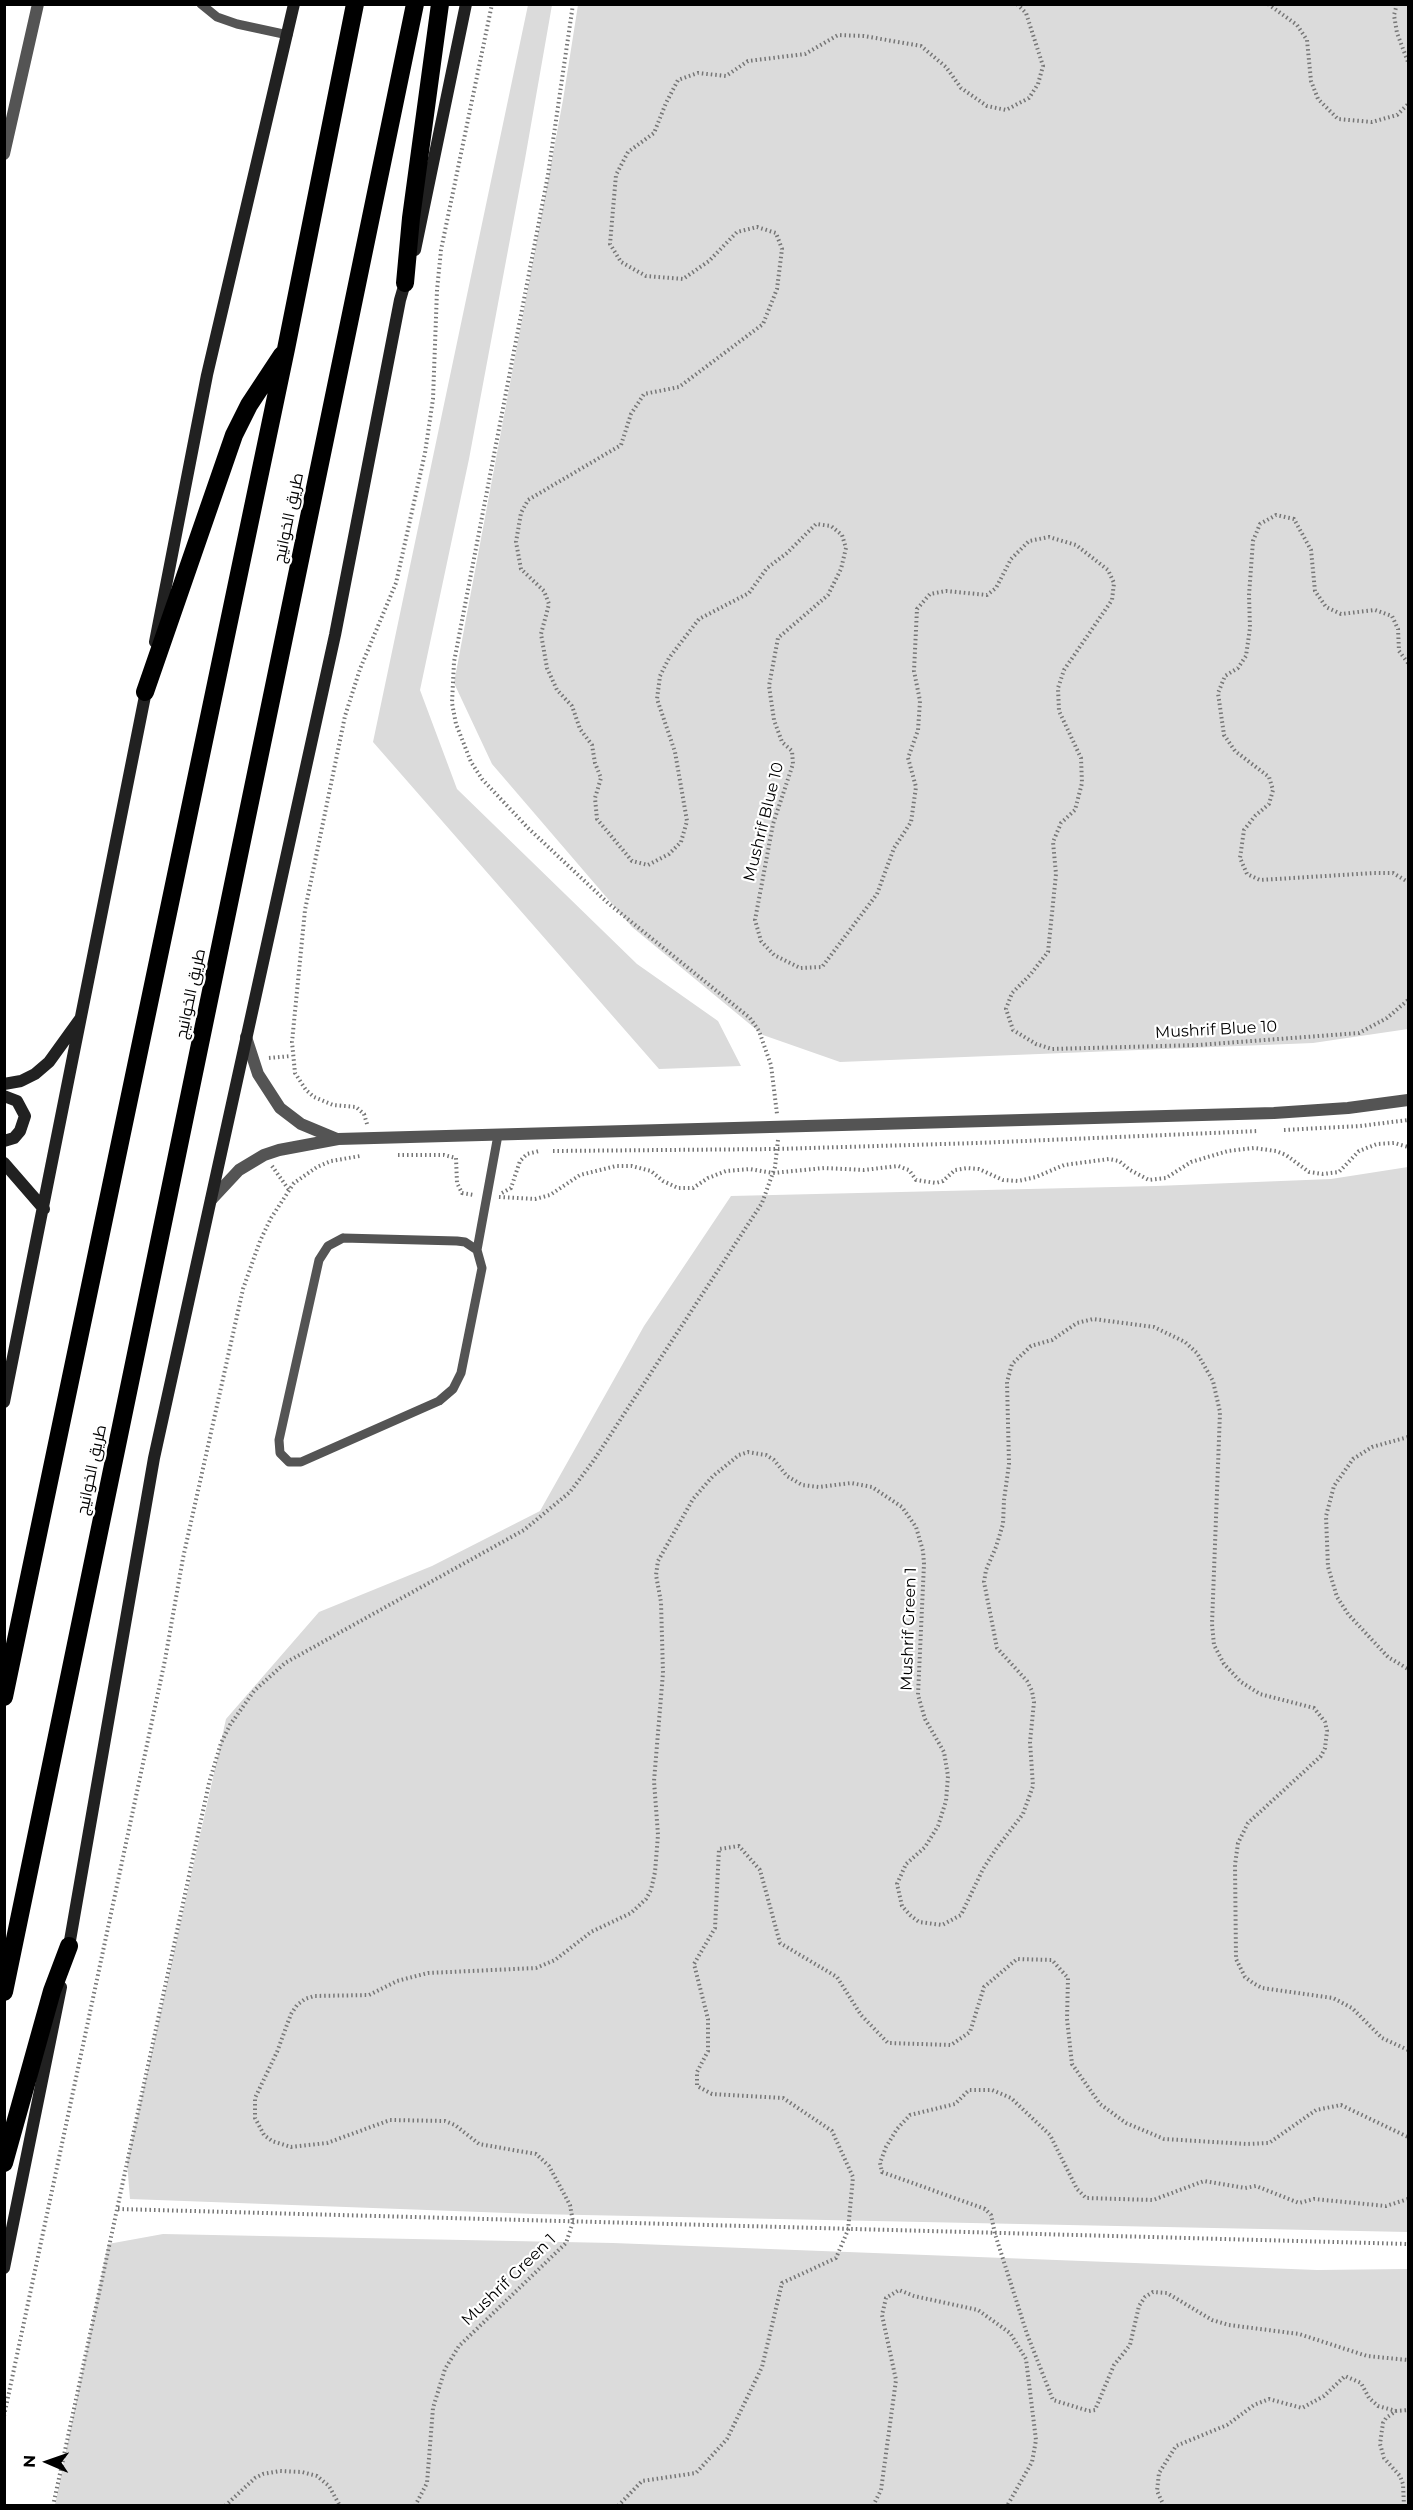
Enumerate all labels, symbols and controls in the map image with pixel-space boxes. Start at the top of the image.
street label: طريق الخوانيج [270,471,308,565]
street label: Mushrif Blue 10 [740,760,788,884]
street label: طريق الخوانيج [172,947,210,1041]
street label: Mushrif Blue 10 [1154,1017,1278,1043]
street label: طريق الخوانيج [73,1423,111,1517]
street label: Mushrif Green 1 [897,1567,921,1691]
street label: Mushrif Green 1 [458,2230,560,2330]
north arrow [18,2432,78,2492]
text: N [20,2455,39,2468]

